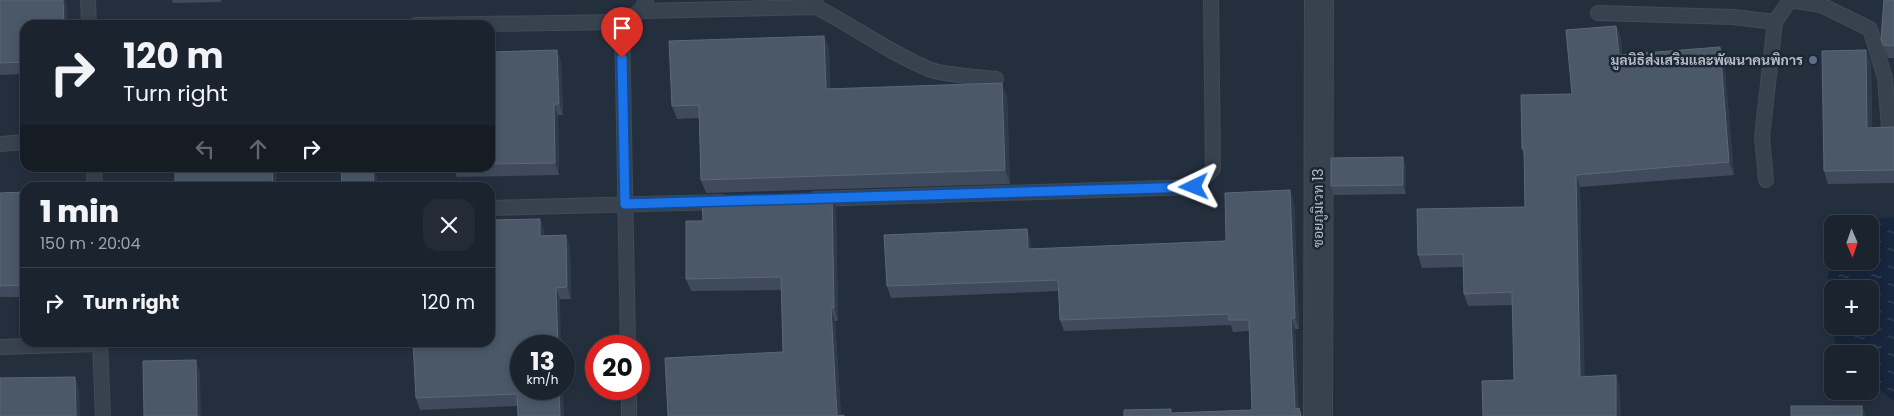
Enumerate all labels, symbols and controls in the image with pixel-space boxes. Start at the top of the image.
pin [601,7,643,58]
icon: arrive [608,14,636,42]
text: 120 m [123,31,223,80]
icon: right [40,40,105,105]
place label: มูลนิธิส่งเสริมและพัฒนาคนพิการ [1610,50,1803,71]
marker: มูลนิธิส่งเสริมและพัฒนาคนพิการ [1807,54,1819,66]
text: Turn right [123,78,228,109]
icon: left [191,135,219,163]
icon: ahead [244,135,272,163]
icon: right [297,135,325,163]
position arrow [1167,160,1219,212]
street label: ซอยภูมิเวท 13 [1308,168,1328,248]
text: 1 min [40,190,119,233]
button: close [423,199,475,251]
north arrow [1824,215,1879,270]
map controls [1824,215,1879,400]
text: 150 m · 20:04 [40,232,141,255]
button: + [1824,280,1879,335]
icon: right [40,289,68,317]
text: Turn right [83,289,179,316]
text: 120 m [421,289,475,316]
speed limit sign: 20 [585,335,650,400]
text: 13 [530,344,555,379]
button: − [1824,345,1879,400]
text: km/h [527,371,558,388]

